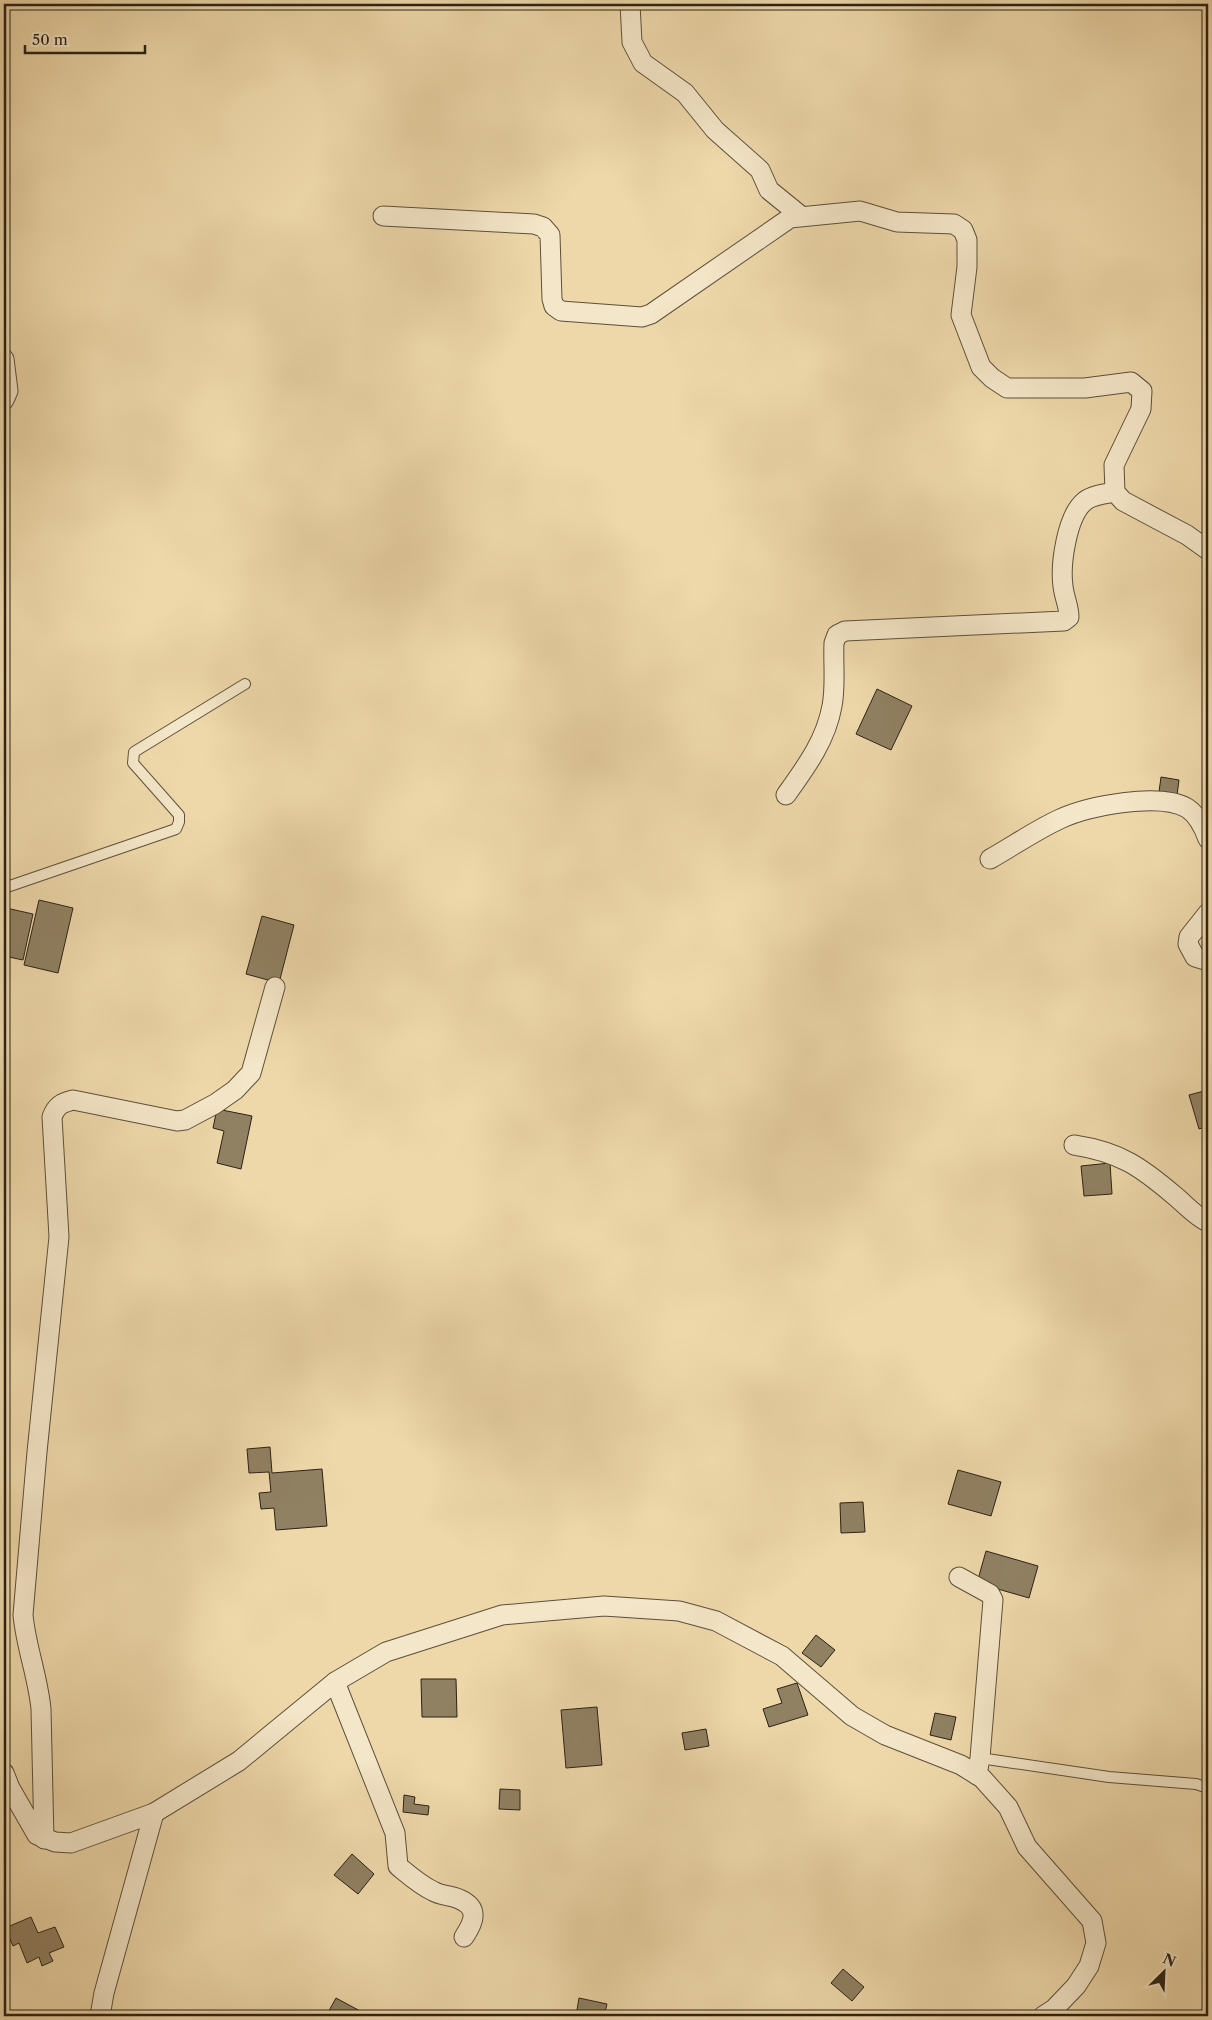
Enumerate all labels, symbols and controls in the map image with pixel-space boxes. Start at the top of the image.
scale bar [25,22,145,54]
text: 50 m [32,30,68,49]
north arrow [1140,1948,1190,1998]
text: N [1160,1949,1179,1971]

